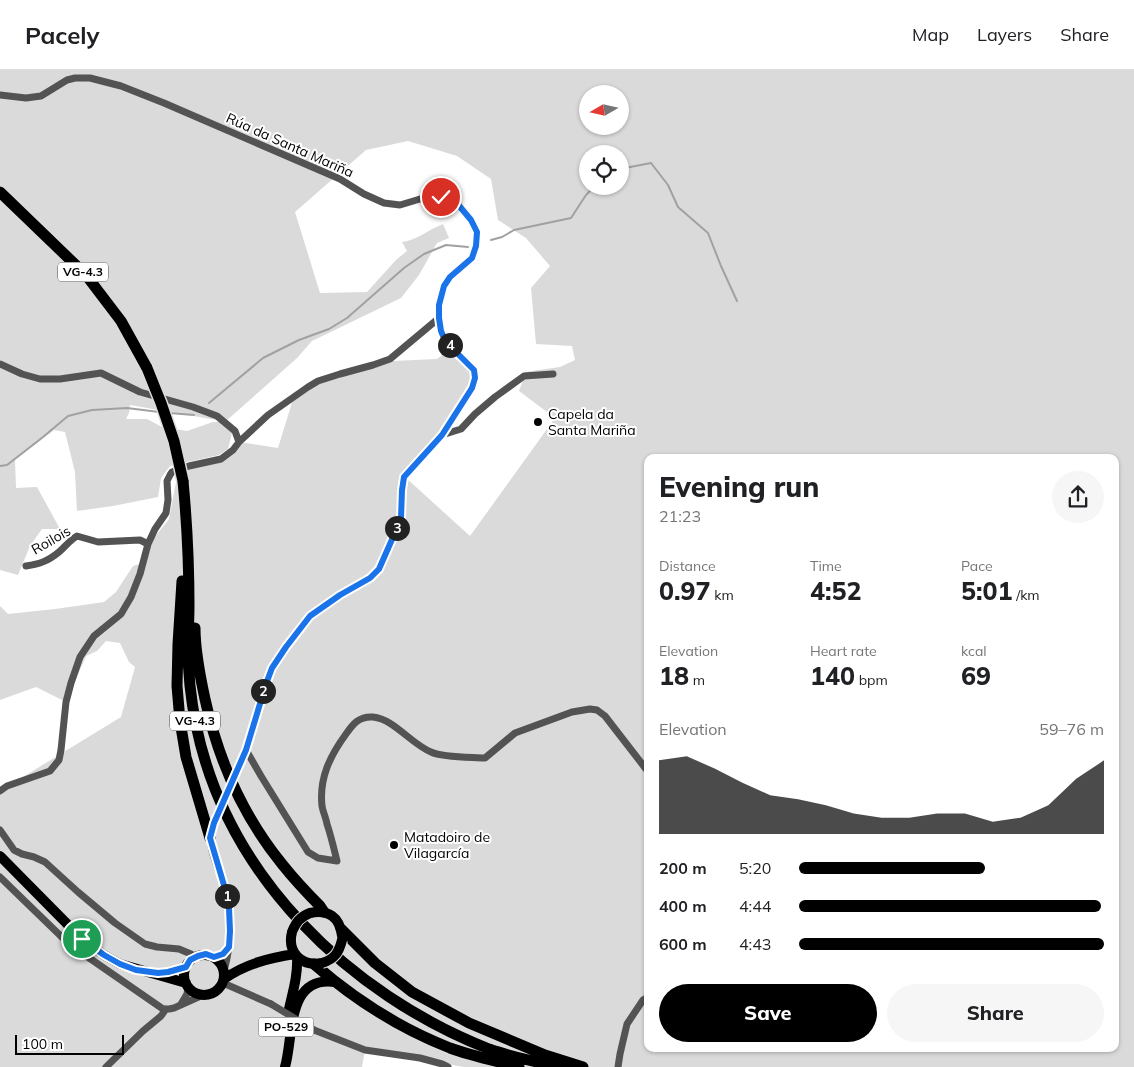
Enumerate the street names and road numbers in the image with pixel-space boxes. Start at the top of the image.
street label: Rúa da Santa Mariña [223,109,357,181]
road number: VG-4.3 [58,262,108,282]
street label: Roilois [28,522,74,558]
road number: VG-4.3 [170,711,220,730]
road number: PO-529 [258,1018,314,1036]

